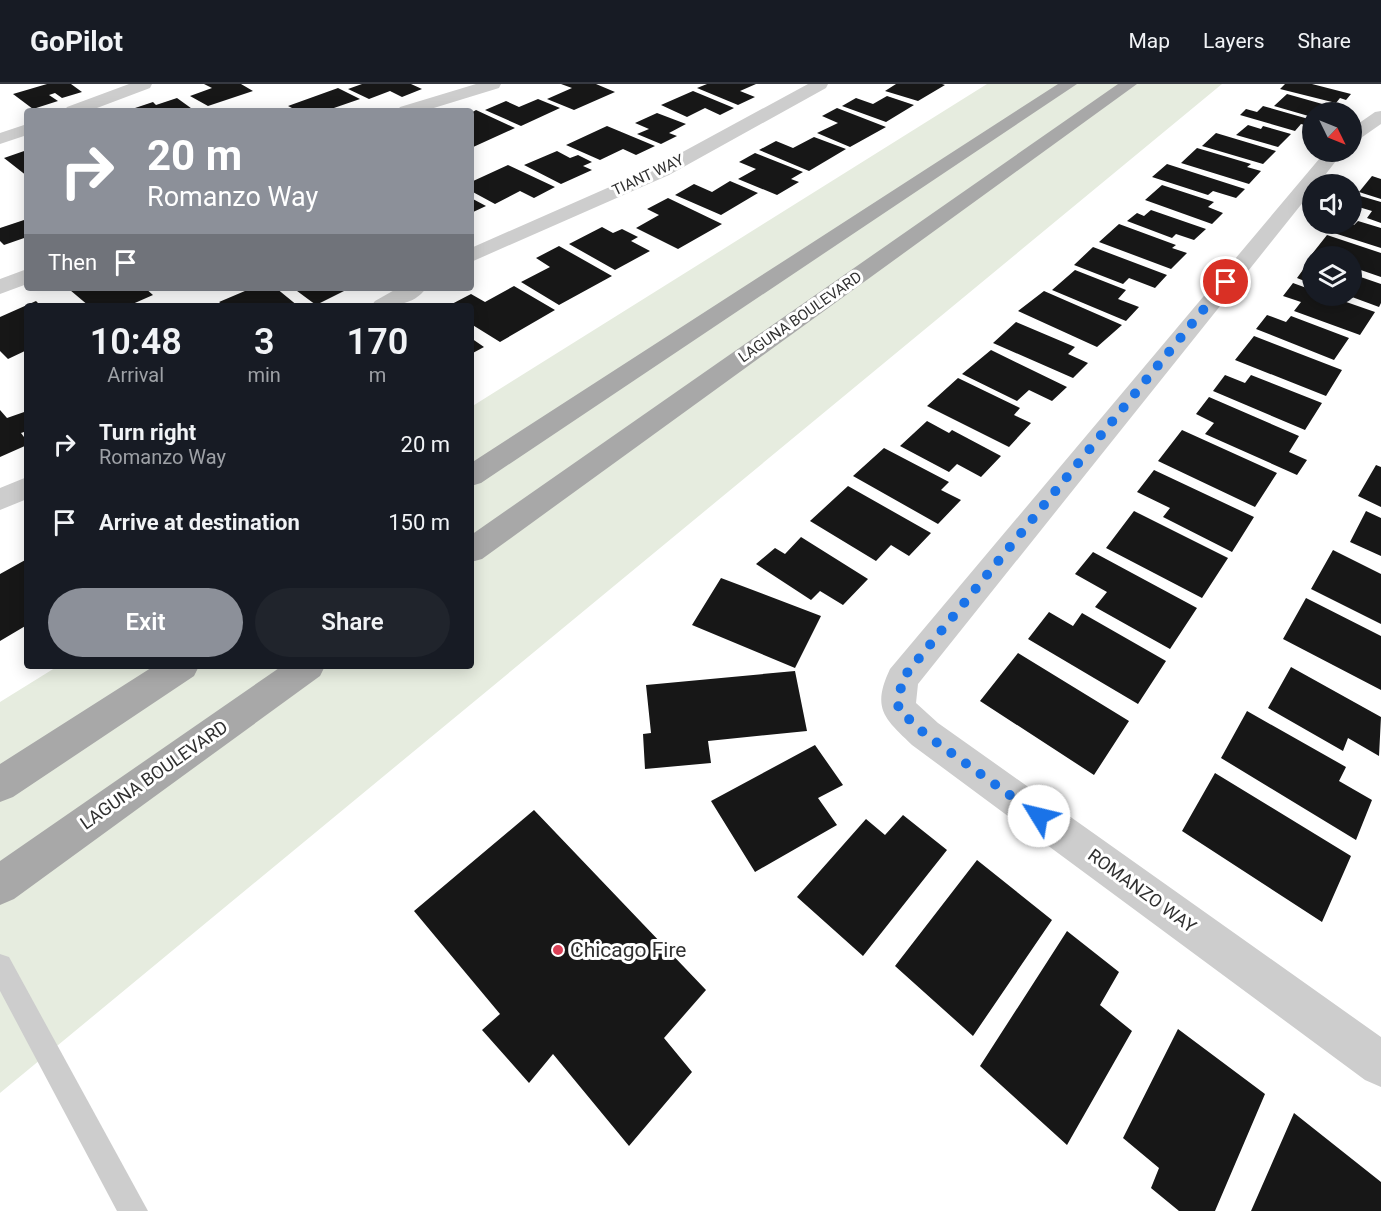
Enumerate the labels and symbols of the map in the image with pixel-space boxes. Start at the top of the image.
north arrow [1302,102,1362,162]
street label: TIANT WAY [609,151,687,199]
pin [1200,256,1251,307]
street label: LAGUNA BOULEVARD [735,268,865,366]
street label: LAGUNA BOULEVARD [76,716,232,833]
position arrow [1007,784,1071,848]
street label: ROMANZO WAY [1084,844,1201,937]
place label: Chicago Fire [570,938,687,962]
marker: Chicago Fire [551,943,565,957]

